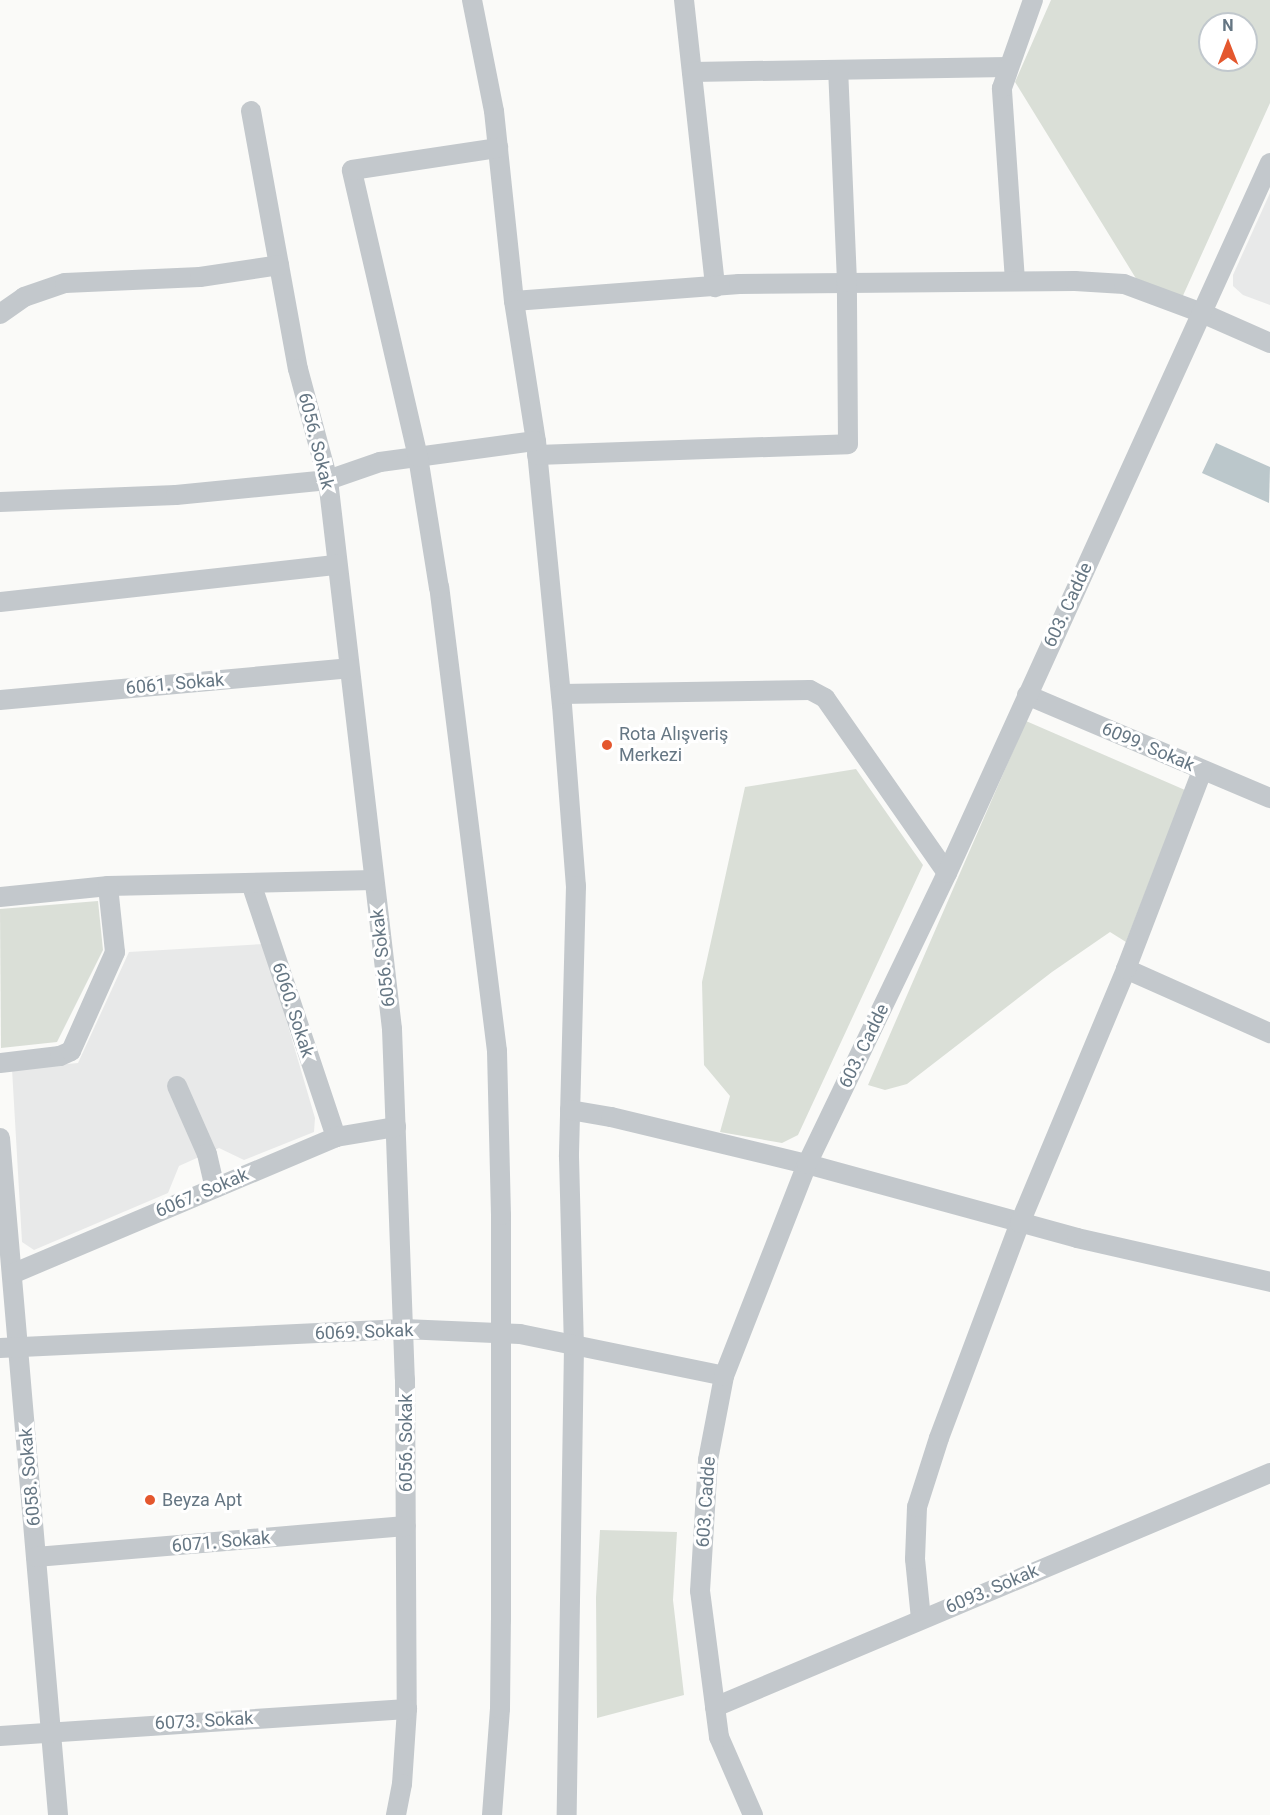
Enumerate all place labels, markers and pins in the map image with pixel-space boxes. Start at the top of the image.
place label: Rota Alışveriş Merkezi [619,724,728,766]
marker: Rota Alışveriş Merkezi [600,738,614,752]
place label: Beyza Apt [162,1489,242,1511]
marker: Beyza Apt [143,1493,157,1507]

